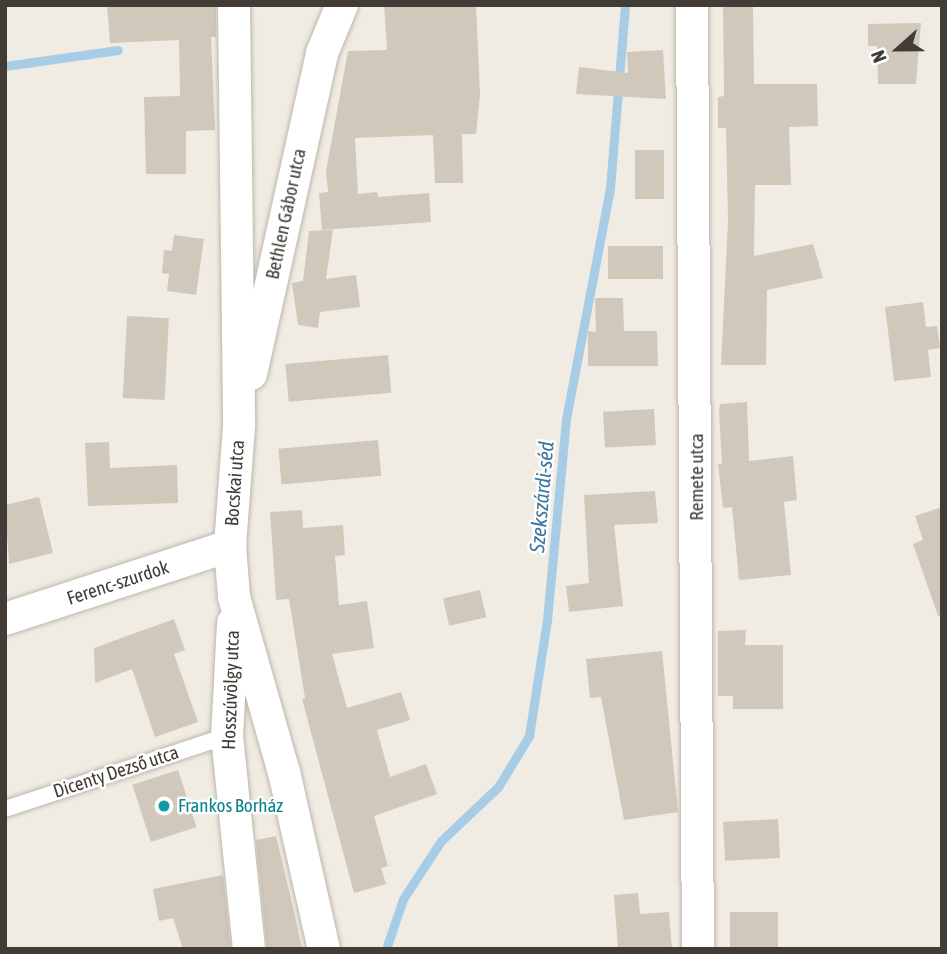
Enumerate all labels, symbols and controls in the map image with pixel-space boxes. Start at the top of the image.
north arrow [863,14,933,84]
text: N [866,47,891,66]
street label: Bethlen Gábor utca [261,147,311,281]
street label: Remete utca [686,433,708,521]
street label: Bocskai utca [221,439,249,527]
water label: Szekszárdi-séd [524,440,558,554]
street label: Ferenc-szurdok [64,556,172,610]
street label: Hosszúvölgy utca [218,630,244,750]
street label: Dicenty Dezső utca [50,741,182,803]
place label: Frankos Borház [178,795,283,817]
marker: Frankos Borház [156,798,172,814]

